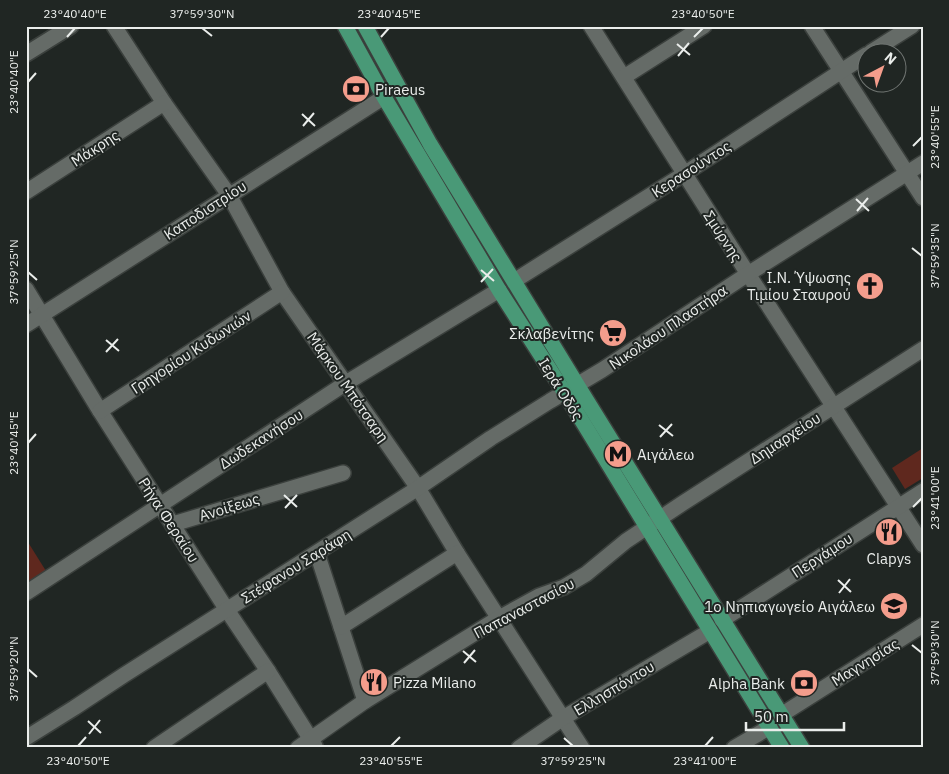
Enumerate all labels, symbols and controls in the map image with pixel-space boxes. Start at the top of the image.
text: 23°40'40"E [43,6,107,21]
text: 37°59'30"N [169,6,235,21]
text: 23°40'45"E [357,6,421,21]
text: 23°40'50"E [671,6,735,21]
north arrow [856,42,906,92]
text: N [881,48,900,68]
text: 23°40'40"E [6,50,21,114]
bank icon: Piraeus [341,74,371,104]
place label: Piraeus [375,80,425,99]
text: 23°40'55"E [927,105,942,169]
street label: Μάκρης [67,125,123,171]
street label: Κερασούντος [648,136,734,202]
street label: Καποδιστρίου [160,176,250,244]
street label: Σμύρνης [699,207,747,265]
text: 37°59'35"N [927,223,942,289]
text: 37°59'25"N [6,239,21,305]
place label: Ι.Ν. Ύψωσης Τιμίου Σταυρού [747,268,851,304]
church icon: Ι.Ν. Ύψωσης Τιμίου Σταυρού [855,271,885,301]
street label: Νικολάου Πλαστήρα [605,280,731,374]
street label: Γρηγορίου Κυδωνιών [127,306,255,398]
supermarket icon: Σκλαβενίτης [598,318,628,348]
place label: Σκλαβενίτης [509,324,594,343]
street label: Μάρκου Μπότσαρη [303,328,393,446]
street label: Ιερά Οδός [534,354,588,424]
street label: Δωδεκανήσου [215,405,307,473]
street label: Δημαρχείου [746,408,824,468]
text: 23°40'45"E [6,411,21,475]
metro station icon: Αιγάλεω [603,439,633,469]
place label: Αιγάλεω [637,445,694,464]
text: 23°41'00"E [927,466,942,530]
street label: Ρήγα Φεραίου [134,474,204,566]
street label: Ανοίξεως [197,489,261,525]
restaurant icon: Clapys [874,517,904,547]
street label: Στέφανου Σαράφη [237,525,355,607]
street label: Περγάμου [788,528,856,582]
place label: Clapys [867,549,911,568]
street label: Παπαναστασίου [470,573,578,643]
school or university icon: 1ο Νηπιαγωγείο Αιγάλεω [879,591,909,621]
place label: 1ο Νηπιαγωγείο Αιγάλεω [704,597,875,616]
text: 37°59'30"N [927,620,942,686]
street label: Μαγνησίας [828,634,902,690]
text: 37°59'20"N [6,636,21,702]
street label: Ελλησπόντου [570,656,658,720]
restaurant icon: Pizza Milano [359,667,389,697]
bank icon: Alpha Bank [789,668,819,698]
place label: Pizza Milano [393,673,476,692]
place label: Alpha Bank [708,674,785,693]
scale bar [746,699,844,731]
text: 50 m [754,707,789,726]
text: 23°40'50"E [46,753,110,768]
text: 23°40'55"E [359,753,423,768]
text: 37°59'25"N [540,753,606,768]
text: 23°41'00"E [673,753,737,768]

